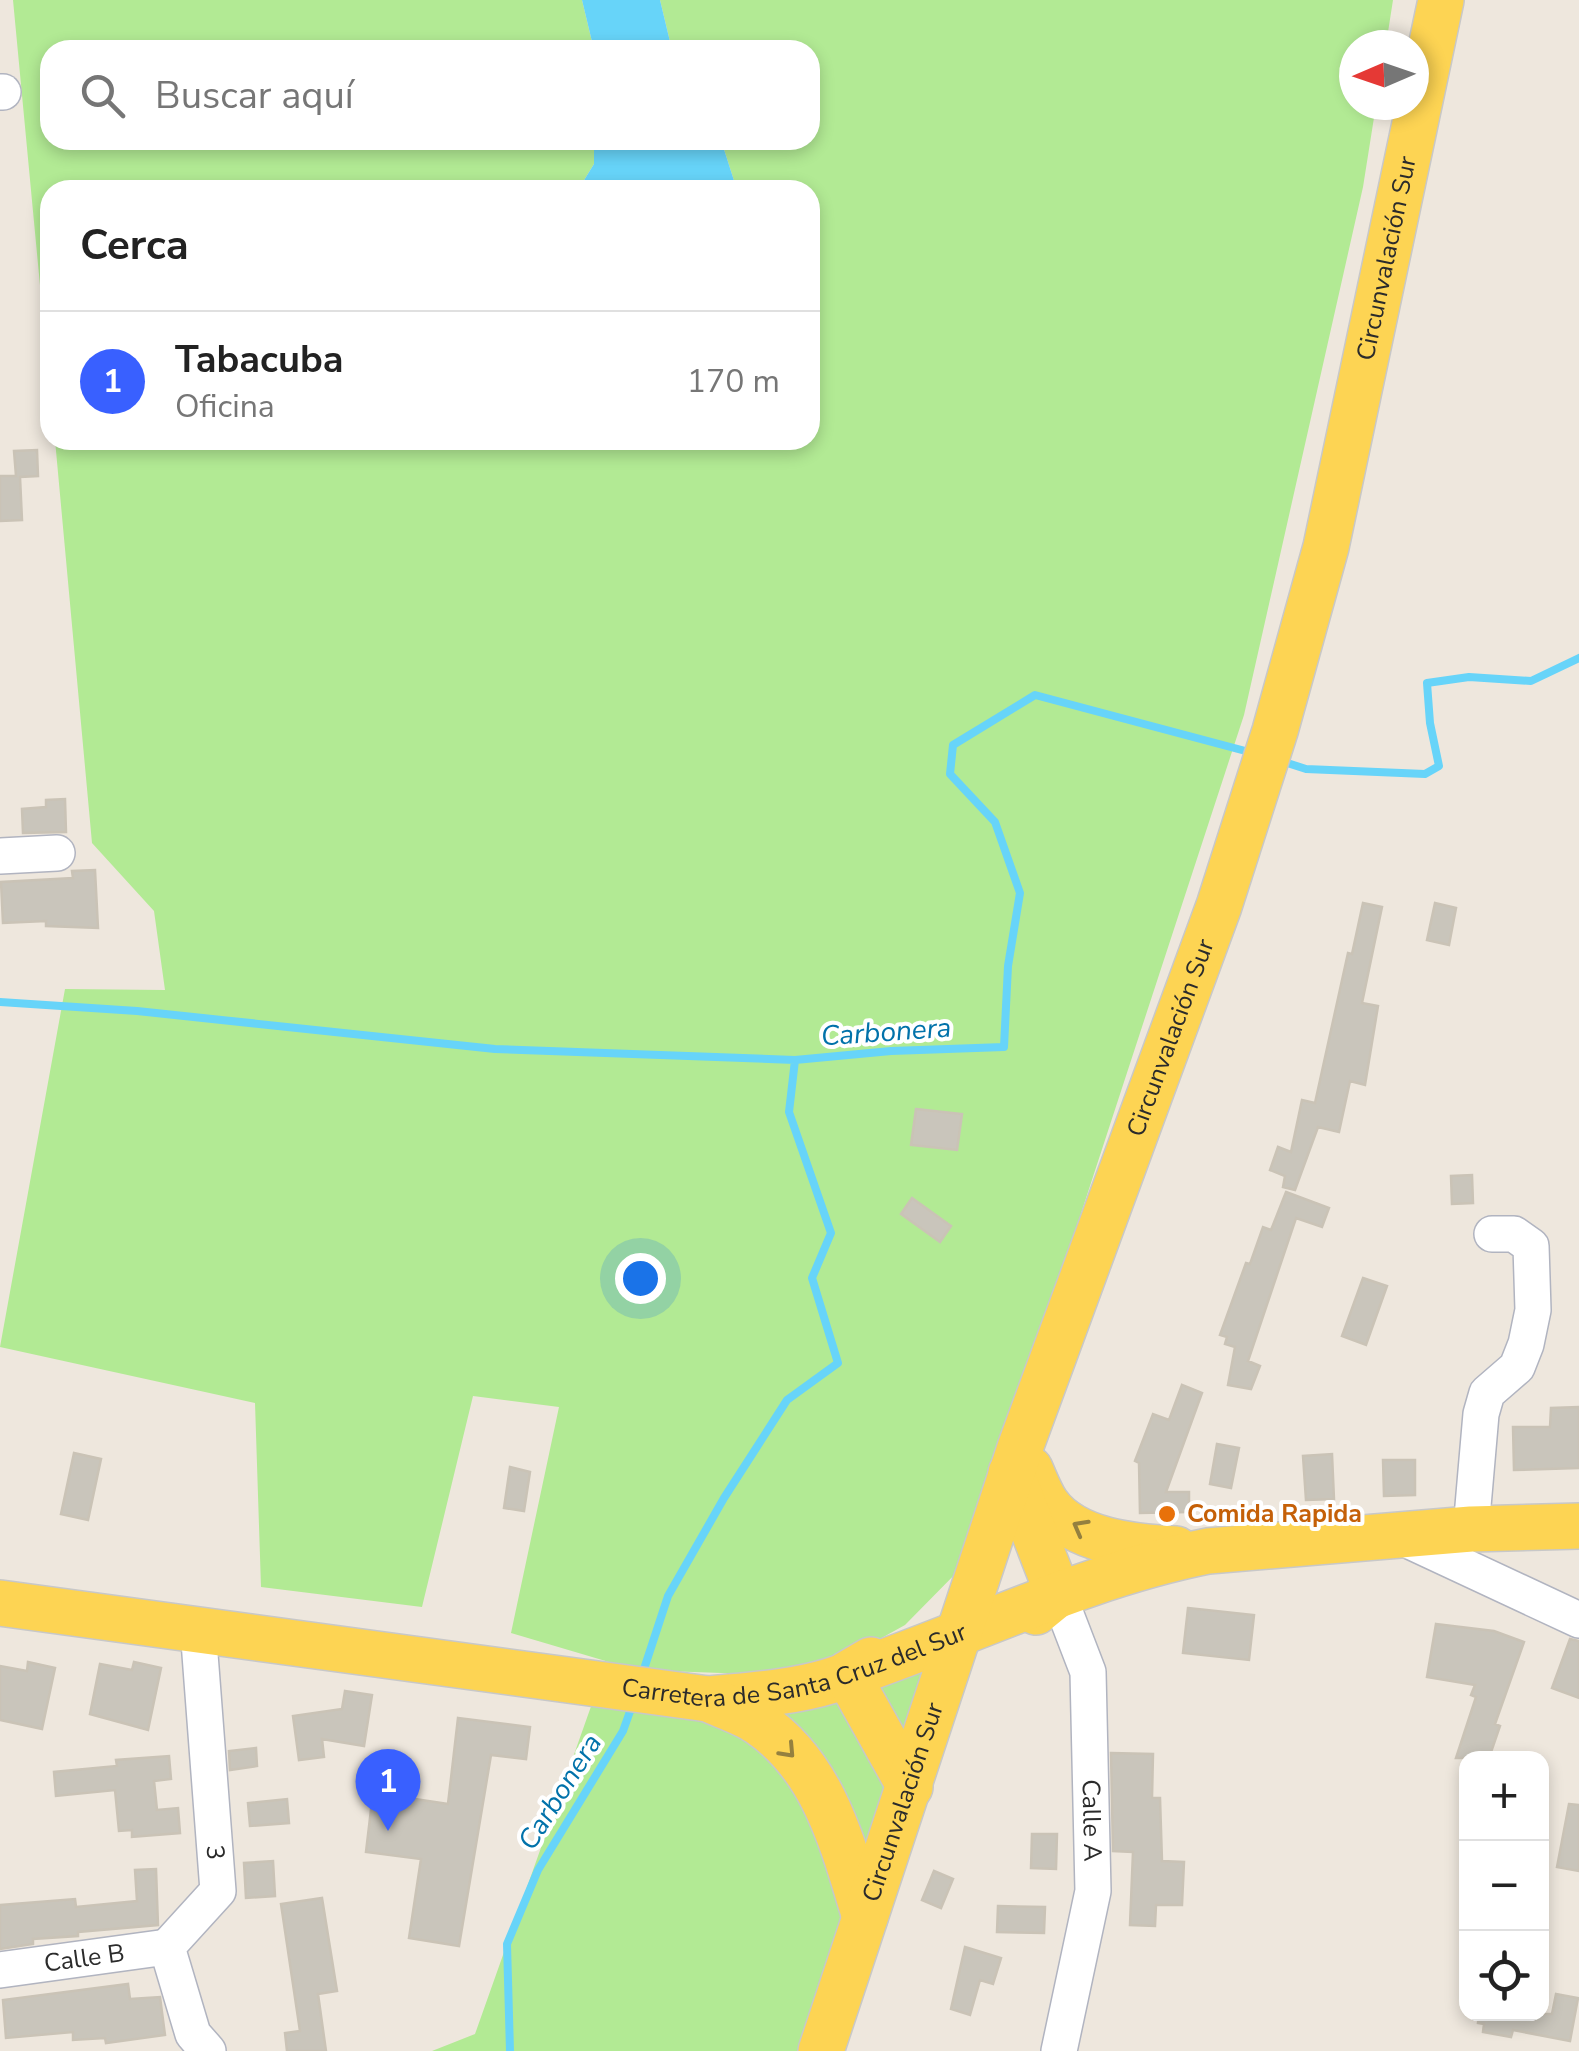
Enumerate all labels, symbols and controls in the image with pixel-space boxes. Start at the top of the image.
north arrow [1339,30,1429,120]
search box [40,40,820,150]
icon: search [75,68,130,123]
text: Buscar aquí [155,70,354,121]
street label: Circunvalación Sur [1349,153,1425,364]
text: Cerca [80,217,189,274]
text: Tabacuba [175,334,344,385]
text: 1 [103,360,122,403]
text: 170 m [687,360,780,403]
text: Oficina [175,385,275,428]
street label: Circunvalación Sur [1119,934,1222,1141]
water label: Carbonera [819,1008,953,1056]
your location [615,1253,666,1304]
place label: Comida Rapida [1187,1497,1362,1531]
marker: Comida Rapida [1156,1503,1178,1525]
one-way arrow [1073,1520,1091,1540]
street label: Carretera de Santa Cruz del Sur [620,1615,972,1716]
street label: Circunvalación Sur [854,1698,952,1906]
water label: Carbonera [509,1727,611,1857]
one-way arrow [777,1740,795,1758]
pin: 1 [356,1748,420,1831]
map controls [1459,1751,1549,2021]
button: + [1459,1751,1549,1841]
street label: Calle A [1073,1779,1109,1862]
button: − [1459,1841,1549,1931]
street label: 3 [198,1844,233,1861]
button: locate [1459,1931,1549,2021]
street label: Calle B [42,1936,127,1981]

